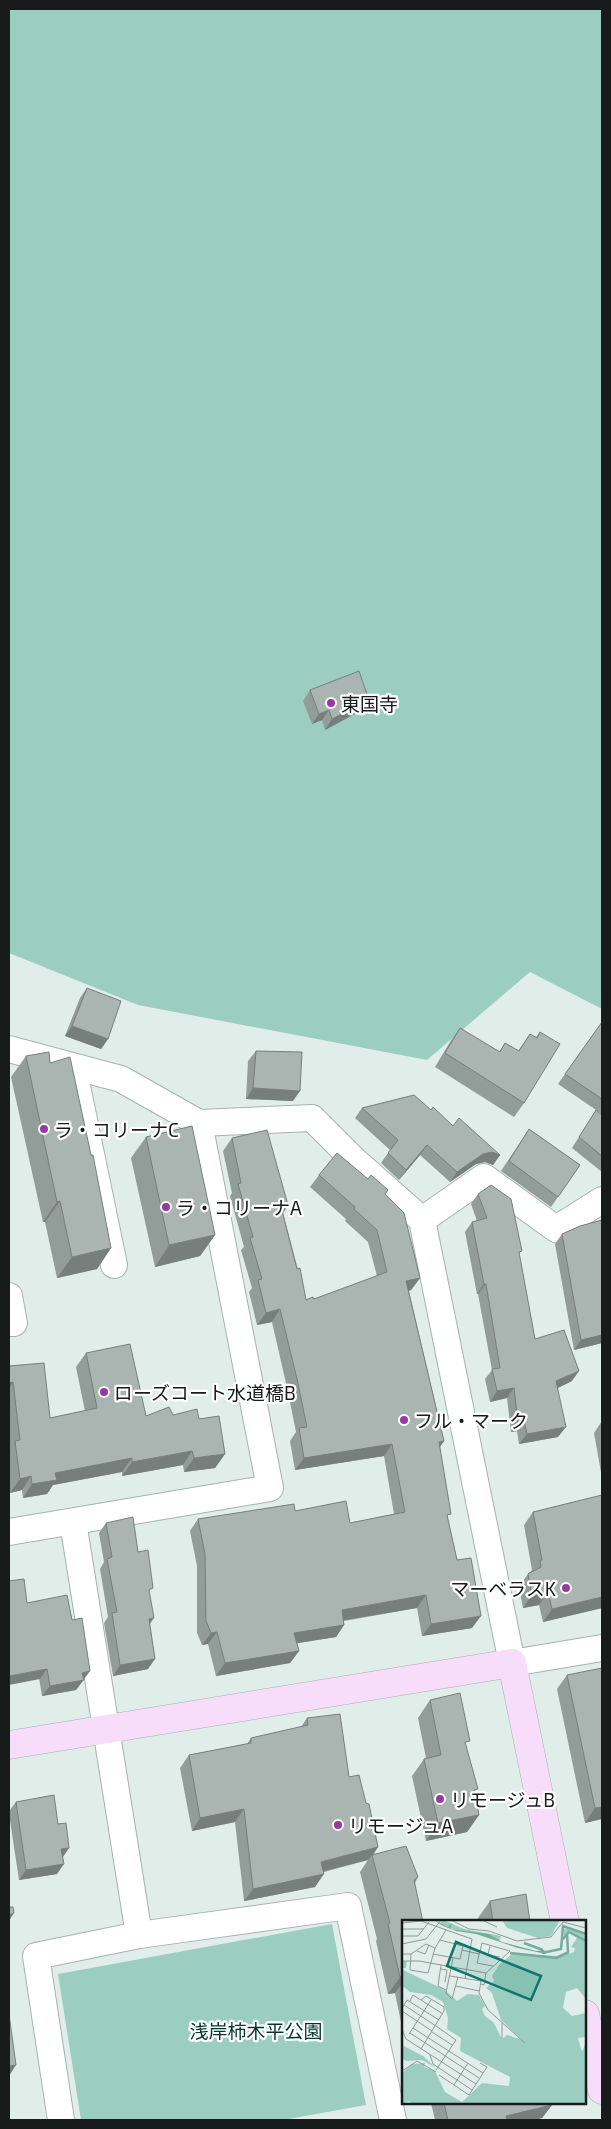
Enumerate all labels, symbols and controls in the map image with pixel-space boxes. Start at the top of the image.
place label: 東国寺 [341,692,398,715]
marker: 東国寺 [325,697,337,709]
place label: ラ・コリーナC [54,1118,179,1141]
marker: ラ・コリーナC [38,1123,50,1135]
place label: ラ・コリーナA [176,1196,302,1219]
marker: ラ・コリーナA [160,1201,172,1213]
place label: ローズコート水道橋B [114,1381,296,1404]
marker: ローズコート水道橋B [98,1386,110,1398]
place label: フル・マーク [414,1409,528,1432]
marker: フル・マーク [398,1414,410,1426]
place label: マーベラスK [450,1577,556,1600]
marker: マーベラスK [560,1582,572,1594]
place label: リモージュB [450,1788,555,1811]
marker: リモージュB [434,1793,446,1805]
place label: リモージュA [348,1814,453,1837]
marker: リモージュA [332,1819,344,1831]
inset map [402,1920,586,2104]
park label: 浅岸柿木平公園 [189,2019,323,2042]

